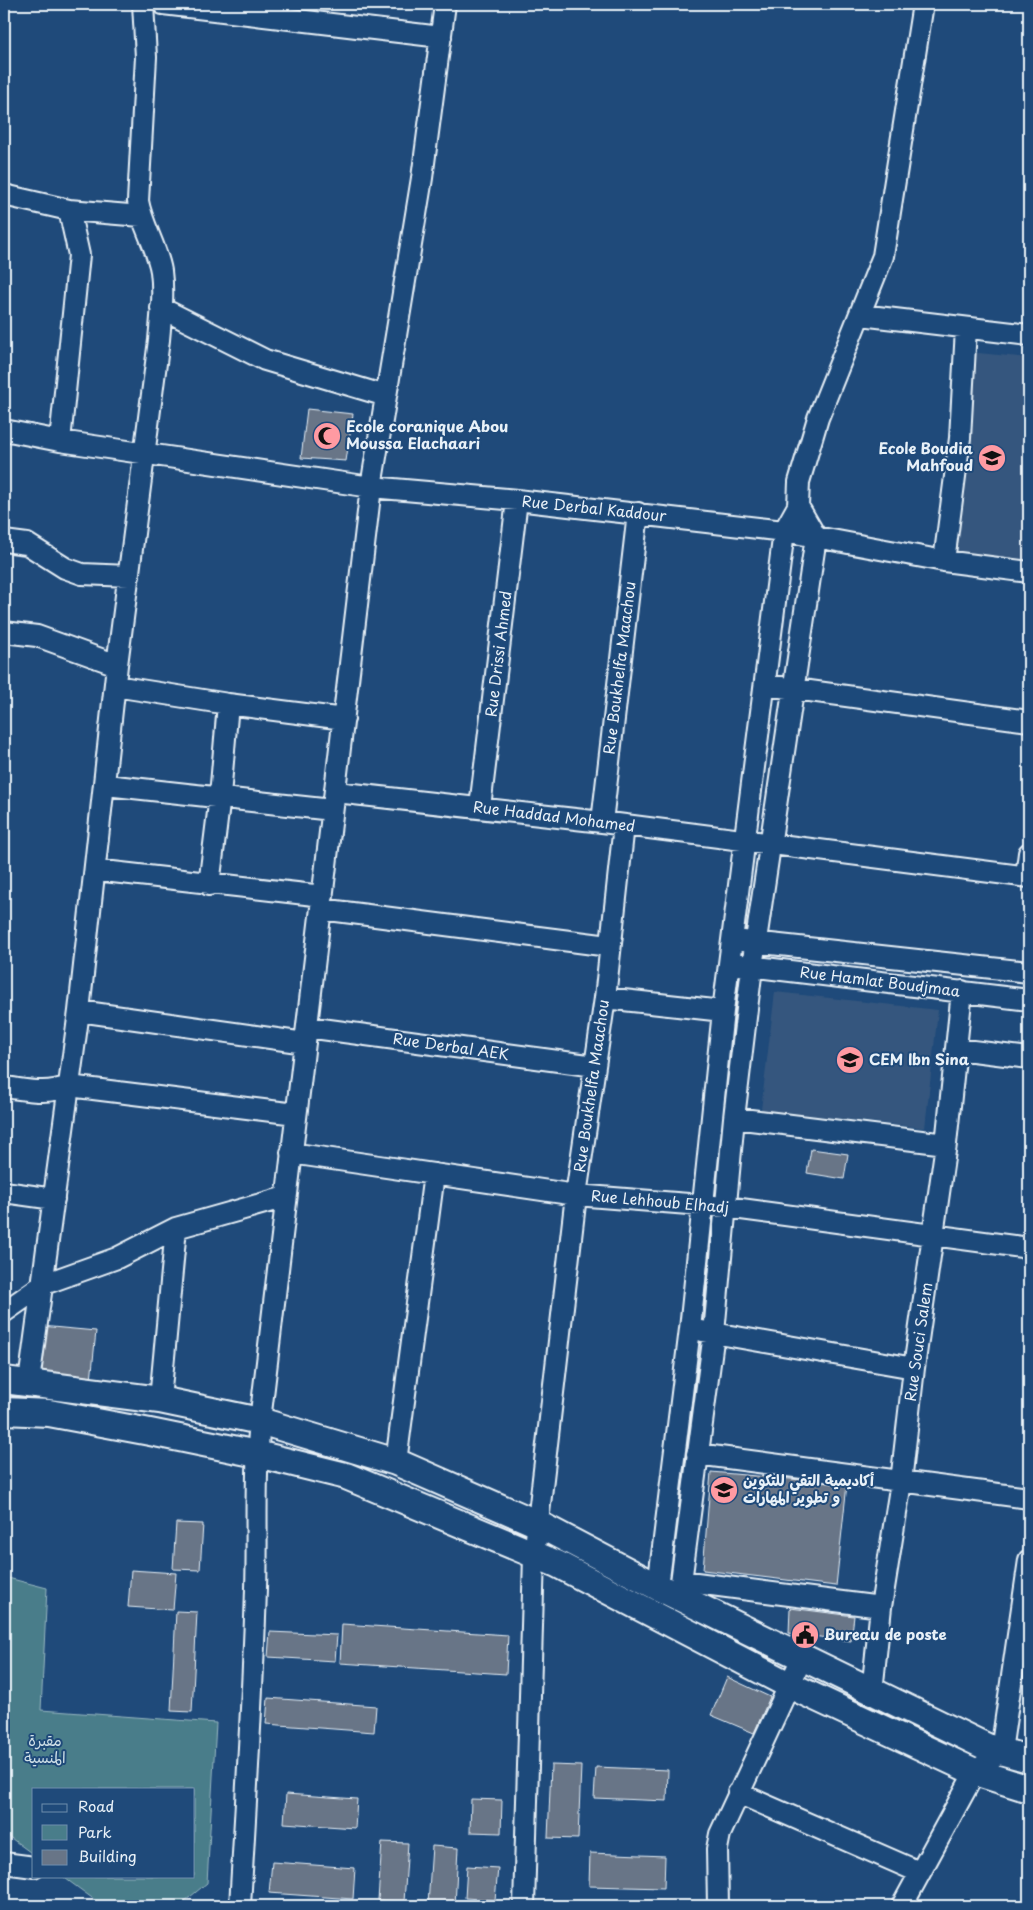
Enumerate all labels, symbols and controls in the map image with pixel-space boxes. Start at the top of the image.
place label: Ecole coranique Abou Moussa Elachaari [346,414,508,454]
mosque icon: Ecole coranique Abou Moussa Elachaari [312,421,342,451]
place label: Ecole Boudia Mahfoud [878,436,974,476]
school or university icon: Ecole Boudia Mahfoud [977,443,1007,473]
street label: Rue Derbal Kaddour [521,488,668,527]
street label: Rue Boukhelfa Maachou [596,580,641,756]
street label: Rue Drissi Ahmed [478,590,517,718]
street label: Rue Haddad Mohamed [472,794,637,837]
street label: Rue Hamlat Boudjmaa [799,959,962,1002]
street label: Rue Boukhelfa Maachou [567,998,614,1174]
street label: Rue Derbal AEK [392,1026,511,1065]
school or university icon: CEM Ibn Sina [835,1045,865,1075]
place label: CEM Ibn Sina [869,1047,970,1070]
street label: Rue Lehhoub Elhadj [590,1183,730,1218]
street label: Rue Souci Salem [898,1281,937,1403]
place label: أكاديمية التقي للتكوين و تطوير المهارات [743,1468,875,1508]
school or university icon: أكاديمية التقي للتكوين و تطوير المهارات [709,1475,739,1505]
public building icon: Bureau de poste [790,1620,820,1650]
place label: Bureau de poste [824,1622,947,1645]
park label: مقبرة المنسية [24,1728,66,1768]
legend [32,1788,195,1878]
text: Road [78,1794,114,1817]
text: Park [78,1820,112,1843]
text: Building [78,1844,137,1867]

